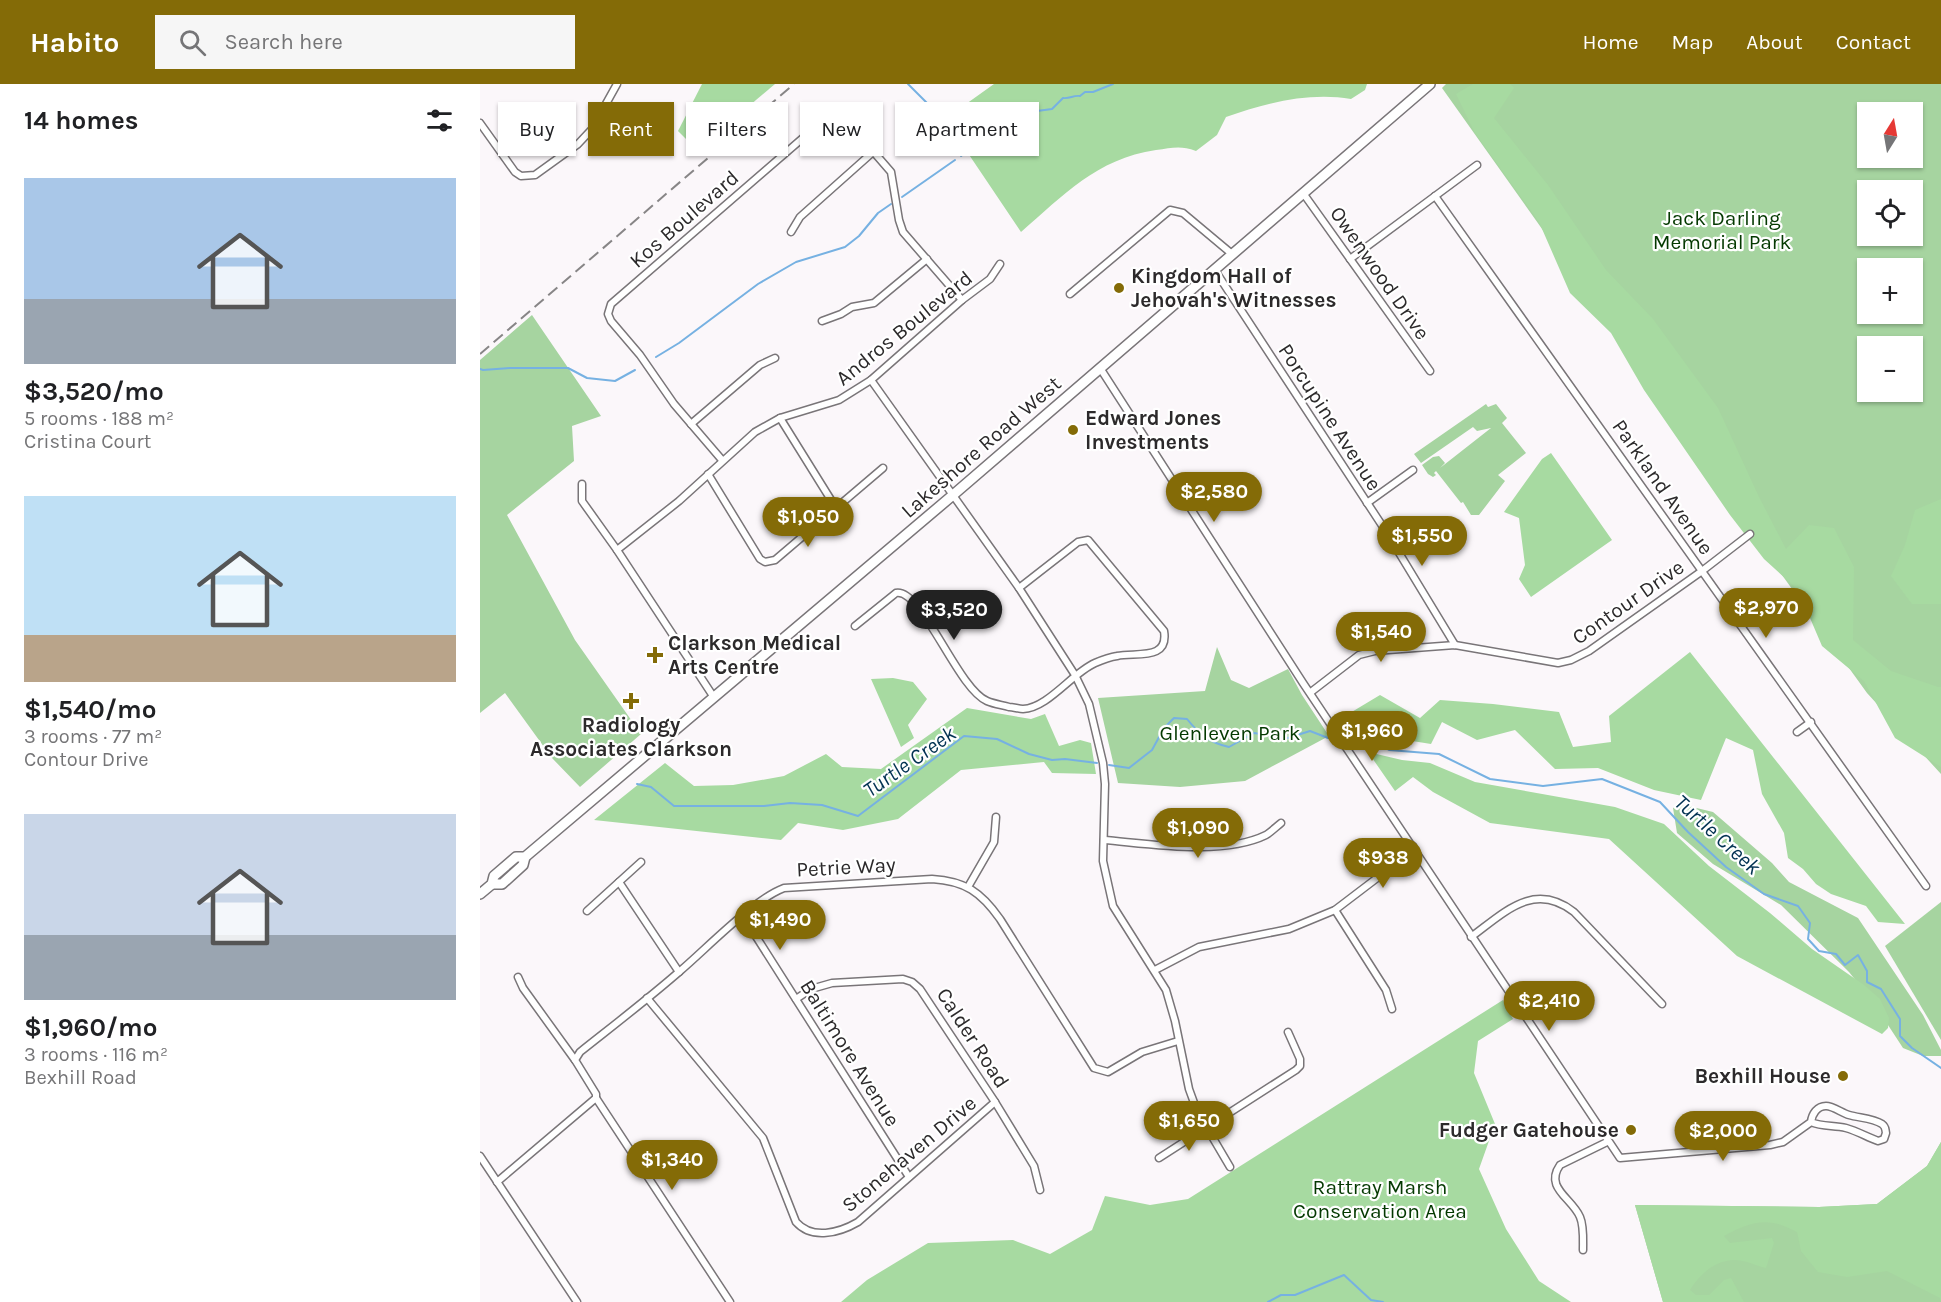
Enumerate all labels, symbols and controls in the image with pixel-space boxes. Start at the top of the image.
search box [155,15,575,69]
text: Habito [30,26,119,59]
icon: search [176,26,209,59]
text: Search here [224,29,343,55]
text: Home [1583,30,1639,54]
text: Map [1672,30,1713,54]
text: About [1746,30,1803,54]
text: Contact [1836,30,1911,54]
chip: Buy [498,102,576,156]
chip: Rent [588,102,674,156]
chip: Filters [686,102,788,156]
chip: New [800,102,883,156]
chip: Apartment [895,102,1039,156]
north arrow [1857,102,1923,168]
map controls [1857,102,1923,402]
icon: filters [423,104,456,137]
text: 14 homes [24,105,138,136]
street label: Kos Boulevard [625,165,743,273]
button: locate [1857,180,1923,246]
street label: Owenwood Drive [1325,202,1435,344]
park label: Jack Darling Memorial Park [1653,206,1791,254]
icon: home [186,217,294,325]
button: + [1857,258,1923,324]
place label: Kingdom Hall of Jehovah's Witnesses [1131,264,1336,312]
street label: Andros Boulevard [831,266,977,390]
marker: Kingdom Hall of Jehovah's Witnesses [1112,281,1126,295]
button: − [1857,336,1923,402]
street label: Porcupine Avenue [1274,339,1386,495]
street label: Lakeshore Road West [896,371,1066,523]
text: $3,520/mo [24,376,164,407]
place label: Edward Jones Investments [1085,406,1221,454]
text: 5 rooms · 188 m² [24,407,174,430]
street label: Parkland Avenue [1607,415,1719,559]
marker: Edward Jones Investments [1066,423,1080,437]
text: Cristina Court [24,430,151,453]
pin: $2,580 [1165,472,1263,523]
text: $2,580 [1180,480,1248,503]
pin: $1,050 [759,497,857,548]
text: $1,050 [777,505,839,528]
pin: $1,550 [1373,516,1471,567]
text: $1,550 [1391,524,1453,547]
icon: home [186,535,294,643]
street label: Contour Drive [1568,555,1688,649]
pin: $2,970 [1717,588,1815,639]
pin: $3,520 [905,590,1003,641]
text: $2,970 [1733,596,1799,619]
text: $3,520 [920,598,988,621]
pin: $1,540 [1332,612,1430,663]
text: $1,540 [1350,620,1412,643]
place label: Clarkson Medical Arts Centre [668,631,841,679]
marker: Clarkson Medical Arts Centre [646,646,664,664]
marker: Radiology Associates Clarkson [622,692,640,710]
text: $1,540/mo [24,694,156,725]
pin: $1,960 [1323,711,1421,762]
place label: Radiology Associates Clarkson [530,713,732,761]
text: $1,960 [1341,719,1403,742]
water label: Turtle Creek [858,720,962,803]
park label: Glenleven Park [1159,721,1301,745]
text: 3 rooms · 77 m² [24,725,162,748]
text: Contour Drive [24,748,149,771]
water label: Turtle Creek [1669,789,1766,881]
pin: $1,090 [1149,808,1247,859]
text: $1,090 [1166,816,1230,839]
pin: $938 [1347,838,1419,889]
text: $938 [1357,846,1409,869]
street label: Petrie Way [796,852,896,882]
icon: home [186,853,294,961]
pin: $1,490 [731,900,829,951]
text: $1,490 [749,908,811,931]
street label: Baltimore Avenue [795,975,905,1131]
pin: $2,410 [1500,981,1598,1032]
street label: Calder Road [932,983,1014,1093]
text: $2,410 [1518,989,1580,1012]
text: $1,960/mo [24,1012,158,1043]
text: 3 rooms · 116 m² [24,1043,168,1066]
place label: Bexhill House [1694,1064,1831,1088]
text: Bexhill Road [24,1066,137,1089]
marker: Bexhill House [1836,1069,1850,1083]
street label: Stonehaven Drive [837,1091,981,1217]
pin: $1,650 [1140,1101,1238,1152]
text: $1,650 [1158,1109,1220,1132]
pin: $2,000 [1674,1111,1772,1162]
place label: Fudger Gatehouse [1439,1118,1619,1142]
text: $2,000 [1689,1119,1757,1142]
marker: Fudger Gatehouse [1624,1123,1638,1137]
pin: $1,340 [623,1140,721,1191]
text: $1,340 [641,1148,703,1171]
park label: Rattray Marsh Conservation Area [1293,1175,1467,1223]

